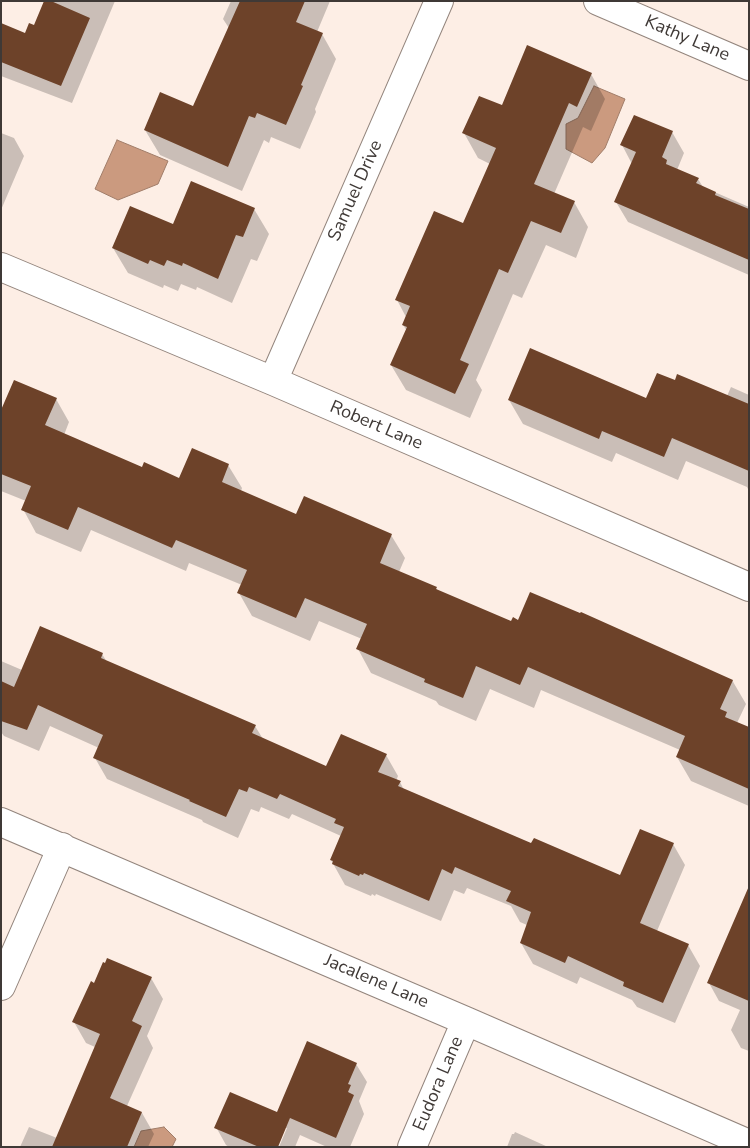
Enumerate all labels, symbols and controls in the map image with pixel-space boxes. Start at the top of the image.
street label: Kathy Lane [641,11,733,67]
street label: Samuel Drive [324,137,388,245]
street label: Robert Lane [326,397,426,455]
street label: Jacalene Lane [320,950,432,1014]
street label: Eudora Lane [409,1033,469,1135]

